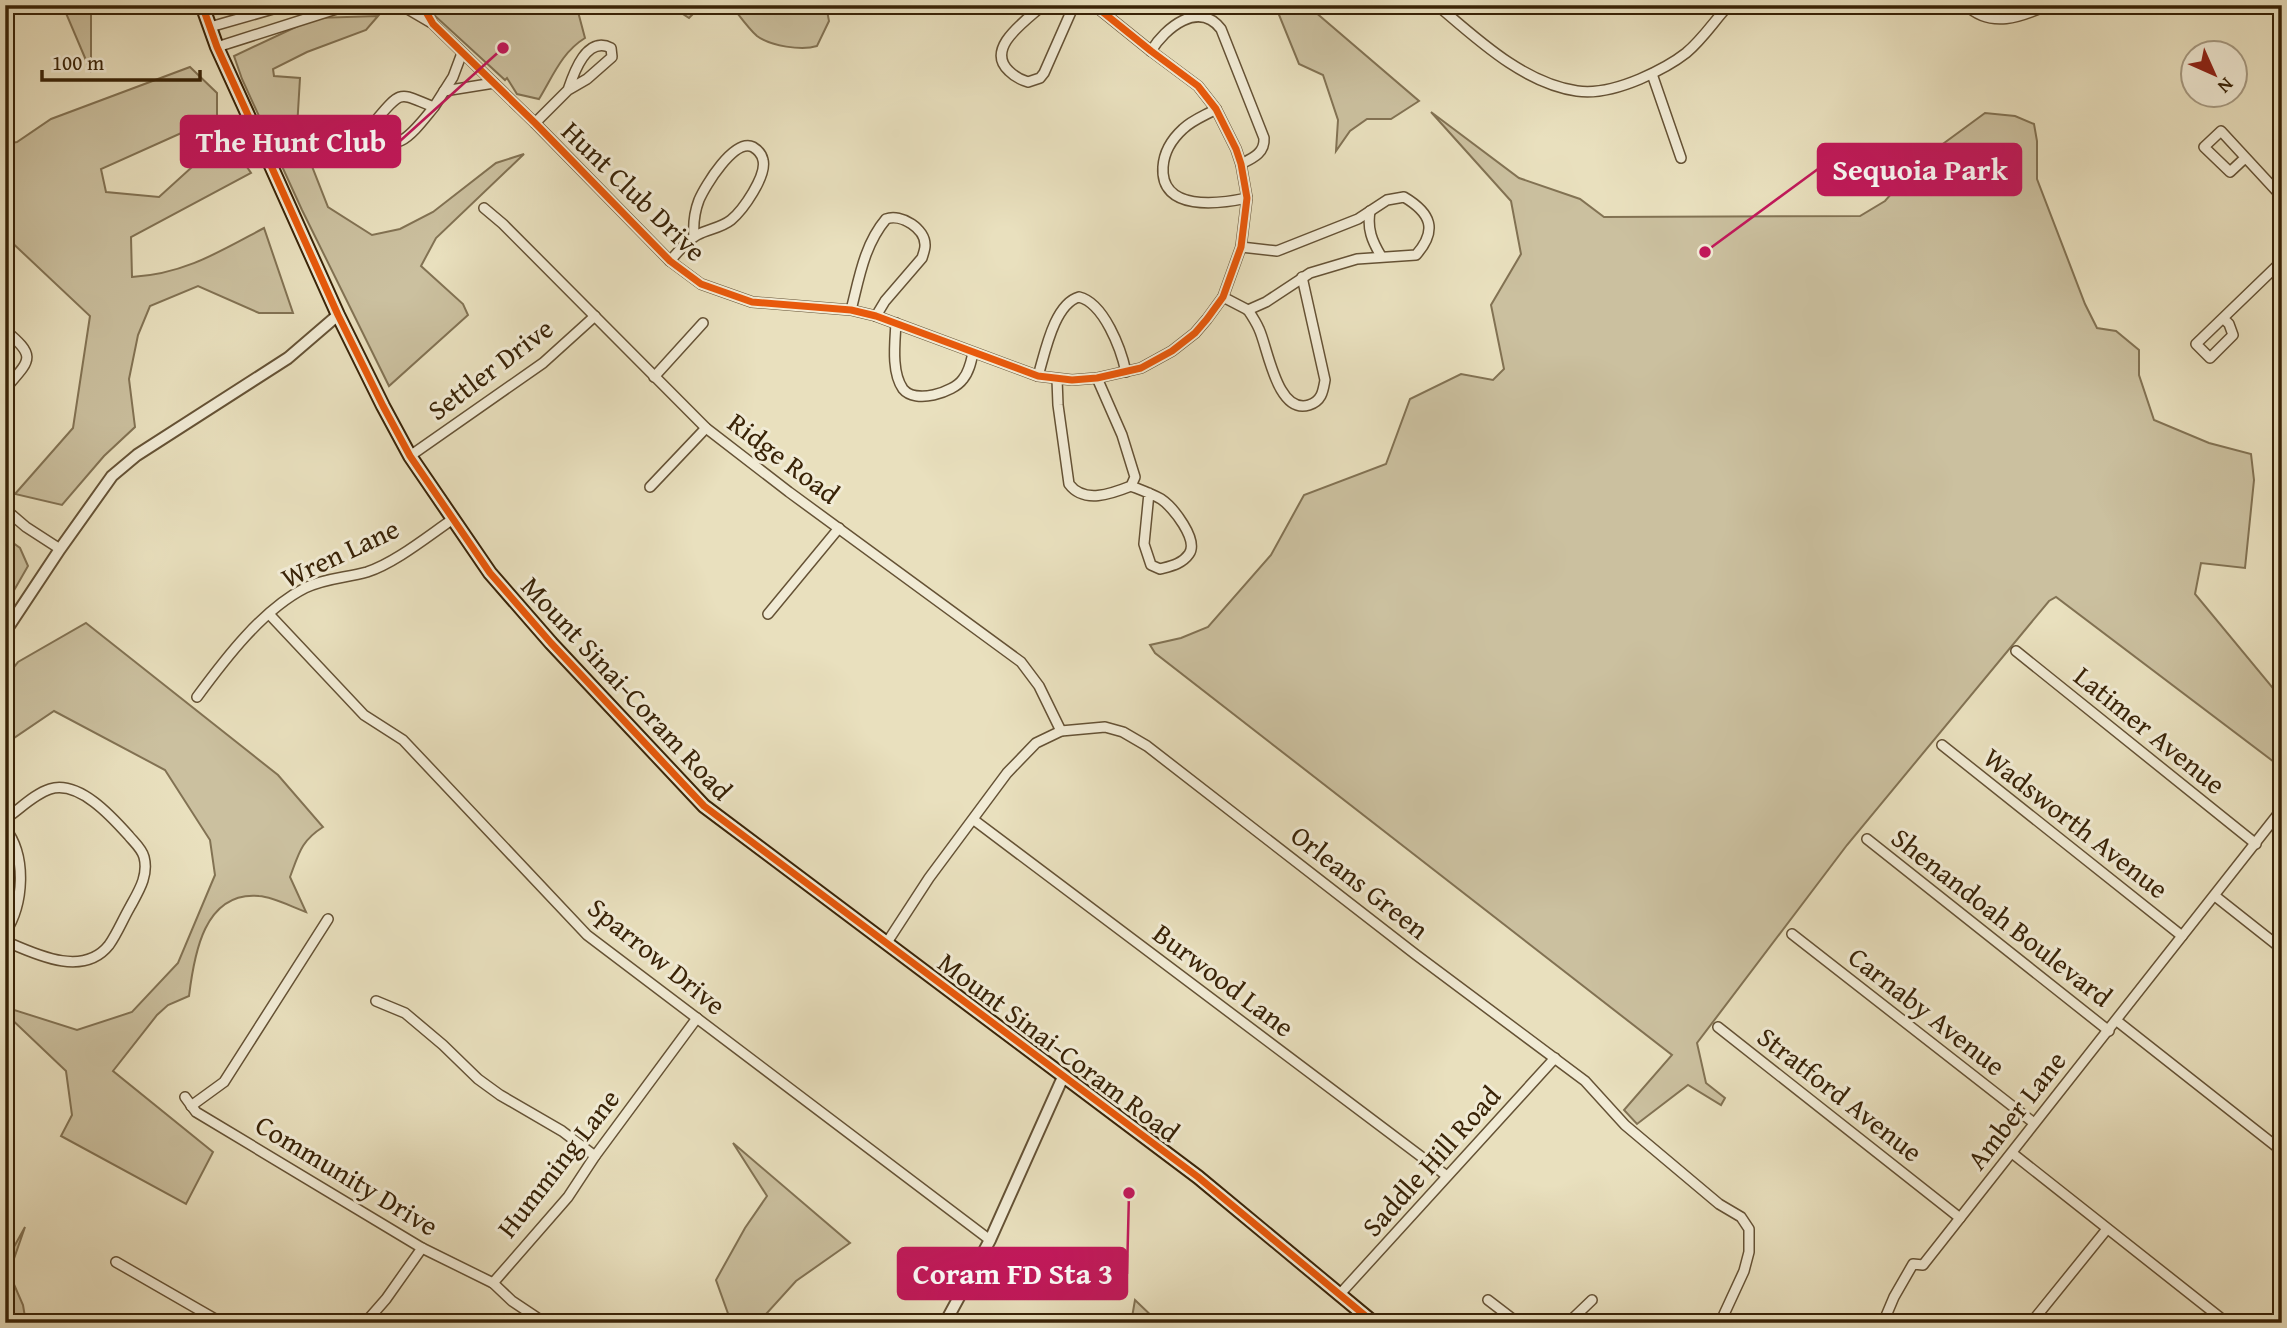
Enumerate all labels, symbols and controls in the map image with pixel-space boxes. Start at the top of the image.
scale bar [42,38,200,82]
north arrow [2178,38,2248,108]
text: 100 m [52,47,104,78]
text: N [2211,72,2240,101]
street label: Hunt Club Drive [553,111,716,270]
callout: The Hunt Club [181,116,400,167]
text: The Hunt Club [196,119,386,163]
callout: Sequoia Park [1818,144,2021,195]
text: Sequoia Park [1832,147,2009,191]
street label: Settler Drive [418,308,561,430]
street label: Ridge Road [720,402,849,513]
street label: Wren Lane [274,507,405,598]
street label: Mount Sinai-Coram Road [512,566,743,809]
street label: Latimer Avenue [2066,656,2235,804]
street label: Wadsworth Avenue [1975,737,2178,908]
street label: Orleans Green [1283,815,1438,949]
street label: Shenandoah Boulevard [1883,817,2122,1016]
street label: Sparrow Drive [579,887,735,1024]
street label: Burwood Lane [1145,913,1304,1046]
street label: Carnaby Avenue [1840,936,2015,1085]
street label: Mount Sinai-Coram Road [930,942,1189,1151]
street label: Stratford Avenue [1749,1016,1932,1171]
street label: Amber Lane [1956,1042,2075,1178]
street label: Saddle Hill Road [1352,1076,1510,1245]
street label: Humming Lane [486,1080,629,1246]
street label: Community Drive [248,1104,446,1245]
callout: Coram FD Sta 3 [898,1248,1127,1299]
text: Coram FD Sta 3 [913,1251,1113,1295]

